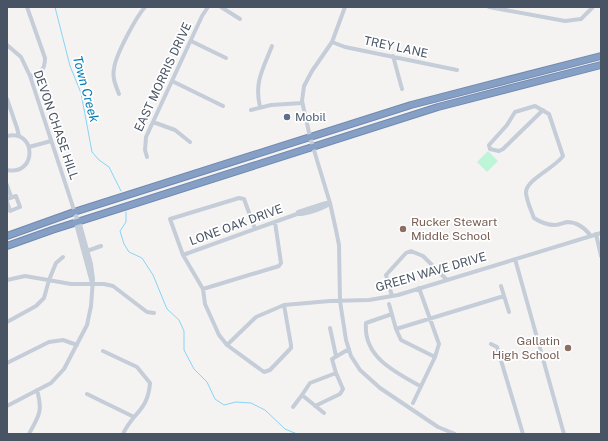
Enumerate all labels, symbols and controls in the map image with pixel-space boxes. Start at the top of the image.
street label: EAST MORRIS DRIVE [132,20,194,134]
street label: TREY LANE [363,33,429,61]
water label: Town Creek [70,54,102,124]
street label: DEVON CHASE HILL [31,68,81,182]
place label: Mobil [295,110,327,124]
marker: Mobil [282,112,292,122]
street label: LONE OAK DRIVE [187,202,285,248]
place label: Rucker Stewart Middle School [411,215,498,243]
marker: Rucker Stewart Middle School [398,224,408,234]
street label: GREEN WAVE DRIVE [374,249,488,295]
place label: Gallatin High School [492,334,560,362]
marker: Gallatin High School [563,343,573,353]

